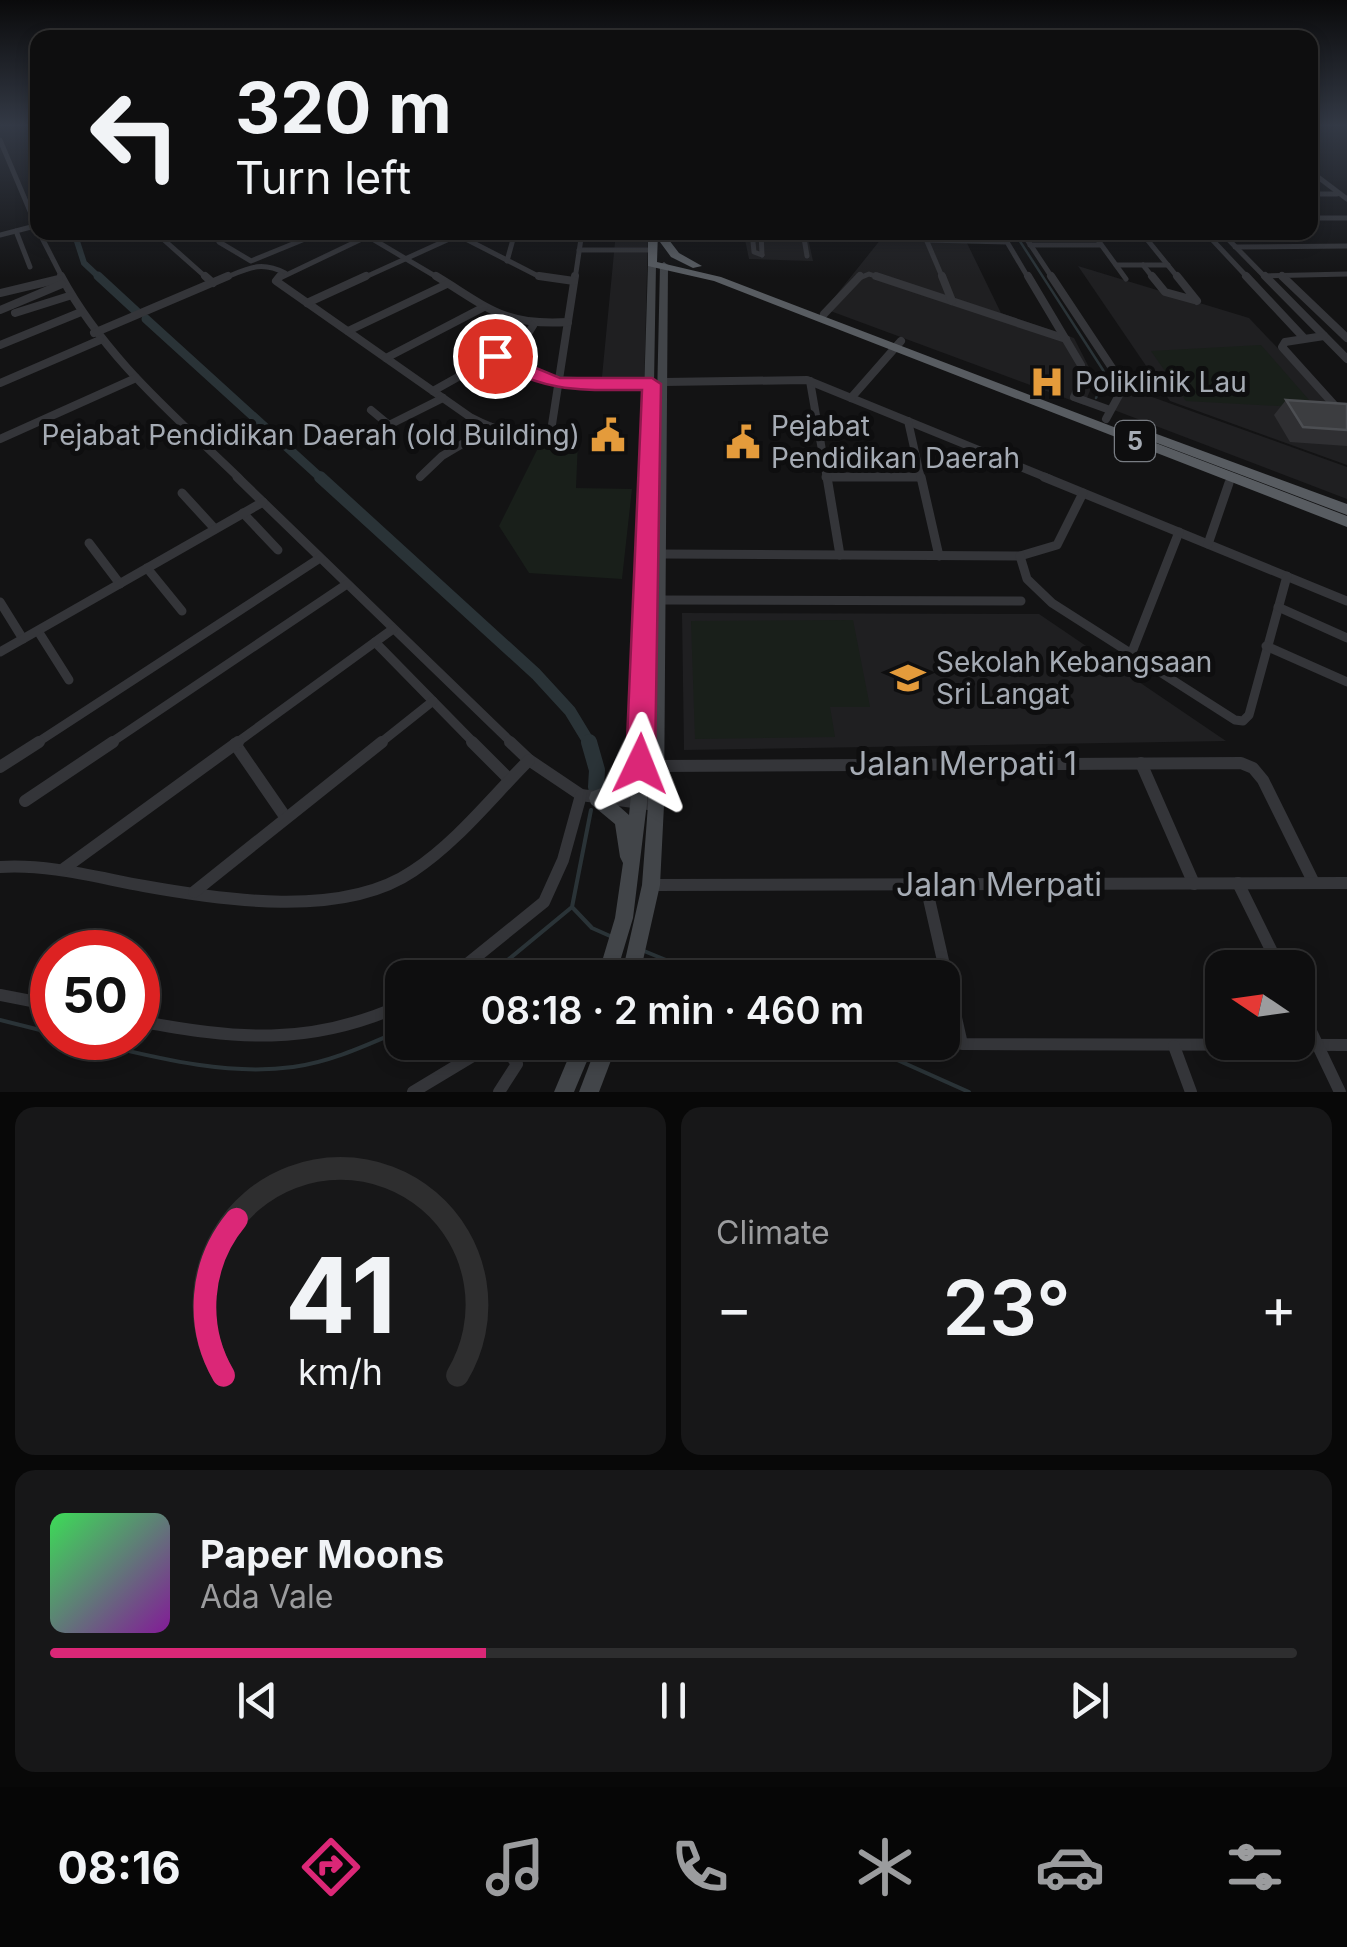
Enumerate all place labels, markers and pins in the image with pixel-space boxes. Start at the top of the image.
pin [453,314,538,399]
hospital icon: Poliklinik Lau [1028,363,1066,401]
place label: Poliklinik Lau [1075,365,1247,399]
place label: Pejabat Pendidikan Daerah [771,409,1020,475]
public building icon: Pejabat Pendidikan Daerah (old Building) [589,416,627,454]
place label: Pejabat Pendidikan Daerah (old Building) [42,418,580,452]
public building icon: Pejabat Pendidikan Daerah [724,423,762,461]
place label: Sekolah Kebangsaan Sri Langat [936,645,1212,711]
school or university icon: Sekolah Kebangsaan Sri Langat [889,659,927,697]

